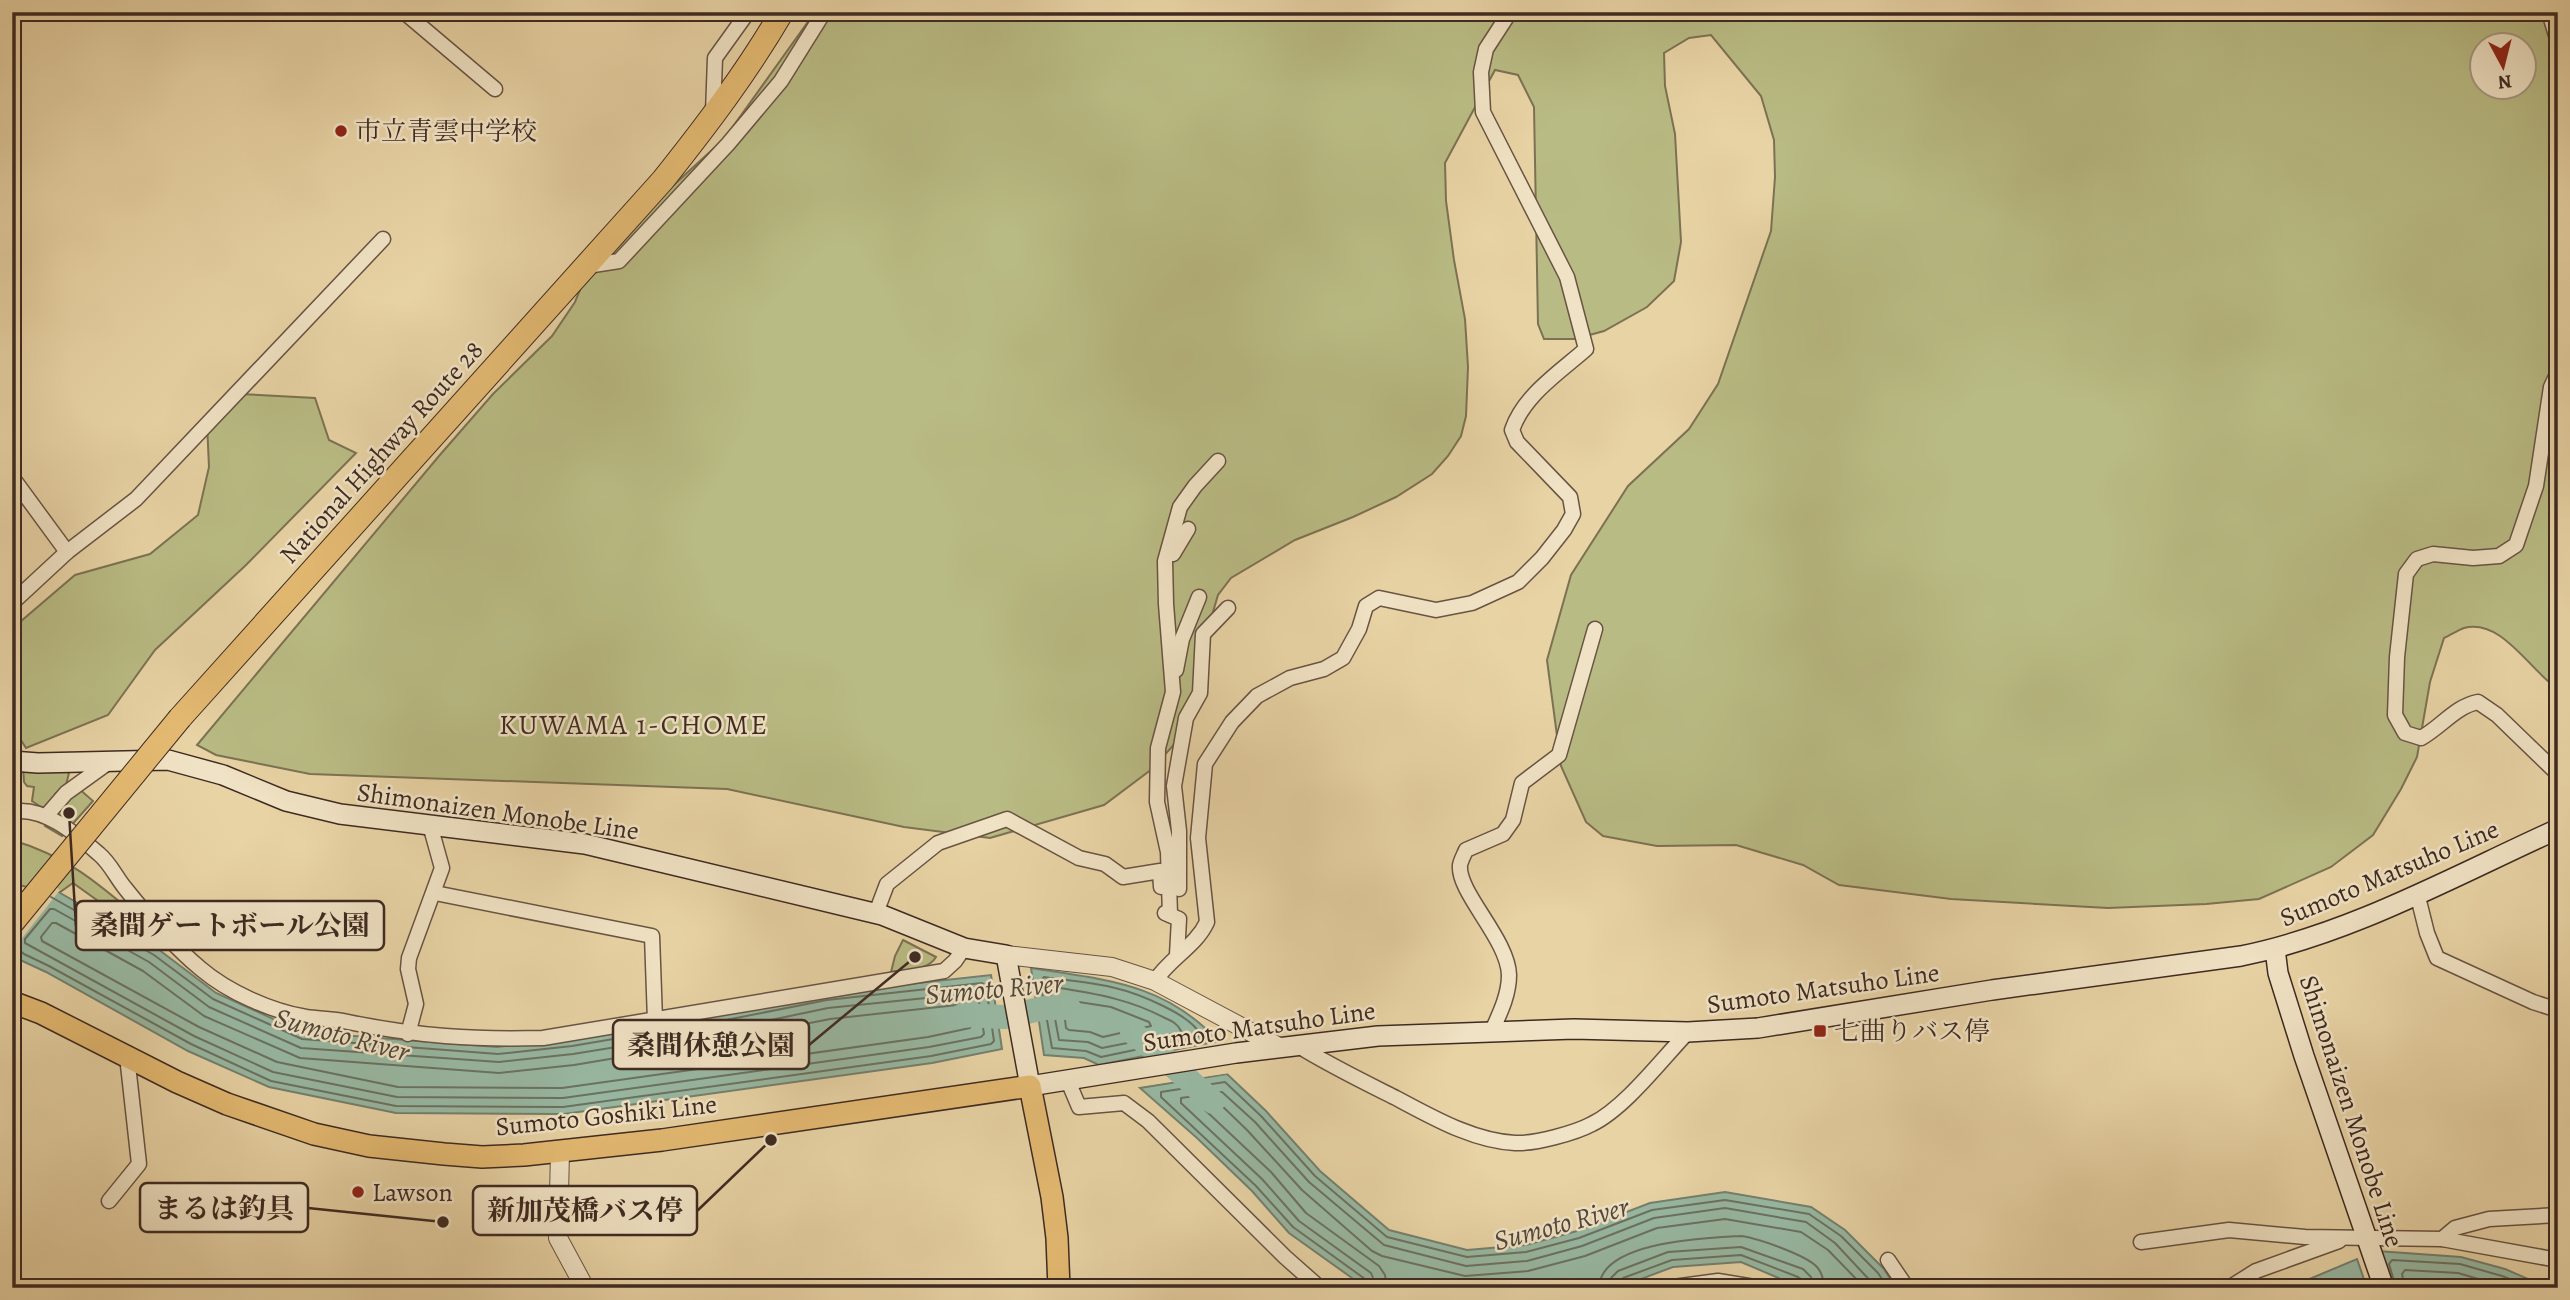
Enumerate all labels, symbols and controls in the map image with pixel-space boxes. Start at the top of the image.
north arrow [2468,32,2538,102]
text: N [2496,68,2513,96]
place label: 市立青雲中学校 [355,114,537,149]
marker: 市立青雲中学校 [333,123,349,139]
street label: National Highway Route 28 [272,333,491,571]
district label: KUWAMA 1-CHOME [499,706,769,744]
street label: Shimonaizen Monobe Line [355,774,641,849]
street label: Sumoto Matsuho Line [2274,812,2504,935]
callout: 桑間ゲートボール公園 [76,901,384,950]
text: 桑間ゲートボール公園 [90,907,370,945]
street label: Sumoto Matsuho Line [1705,955,1942,1022]
water label: Sumoto River [924,964,1066,1014]
street label: Shimonaizen Monobe Line [2291,971,2412,1252]
street label: Sumoto Matsuho Line [1141,993,1378,1060]
water label: Sumoto River [270,999,415,1072]
place label: 七曲りバス停 [1834,1014,1990,1049]
callout: 桑間休憩公園 [613,1020,809,1069]
marker: 七曲りバス停 [1812,1023,1828,1039]
text: 桑間休憩公園 [627,1027,795,1065]
street label: Sumoto Goshiki Line [494,1086,718,1145]
place label: Lawson [372,1175,453,1210]
callout: まるは釣具 [140,1183,308,1232]
marker: Lawson [350,1184,366,1200]
callout: 新加茂橋バス停 [473,1186,697,1235]
water label: Sumoto River [1490,1187,1634,1260]
text: まるは釣具 [154,1190,294,1228]
text: 新加茂橋バス停 [487,1192,683,1230]

